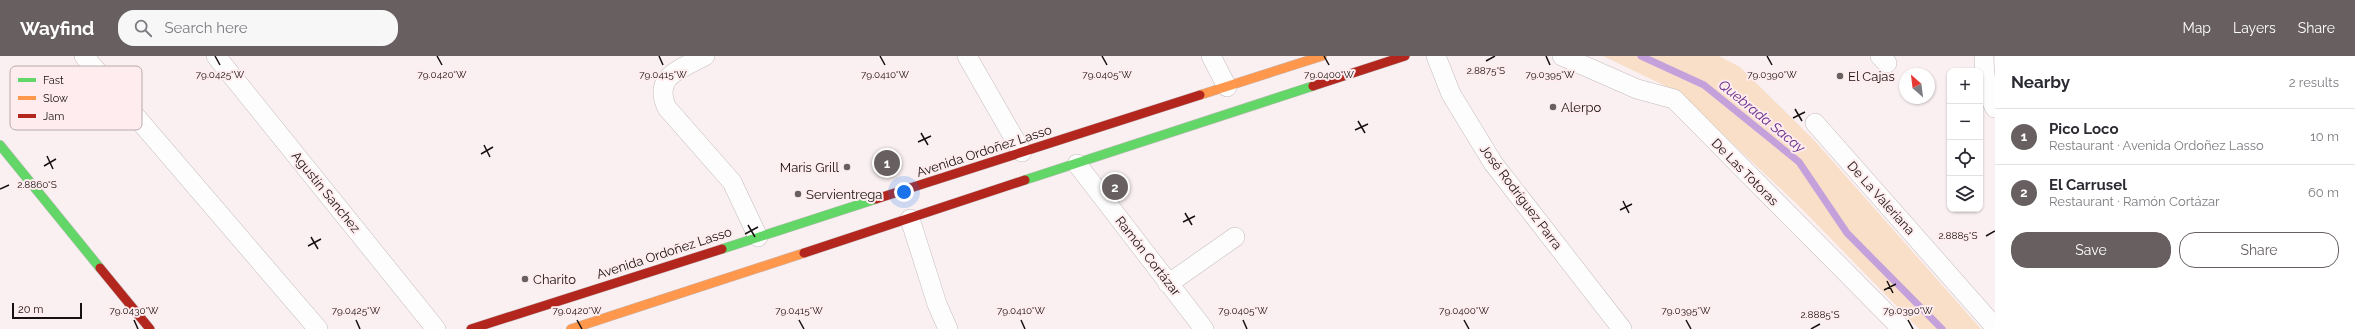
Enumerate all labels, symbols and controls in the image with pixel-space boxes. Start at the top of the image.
search box [118,10,398,46]
text: Wayfind [20,17,94,39]
icon: search [132,17,154,39]
text: Search here [164,19,248,37]
text: Map [2183,20,2211,36]
text: Layers [2233,20,2276,36]
text: Share [2298,20,2335,36]
text: 2.8875°S [1467,65,1505,76]
legend [10,66,142,130]
north arrow [1899,68,1935,104]
map controls [1947,68,1983,212]
button: + [1947,68,1983,104]
text: 79.0425°W [196,69,245,80]
text: 79.0420°W [418,69,467,80]
text: 79.0415°W [639,69,687,80]
text: 79.0410°W [861,69,910,80]
text: 79.0405°W [1082,69,1132,80]
text: 79.0400°W [1304,69,1354,80]
text: 79.0395°W [1526,69,1575,80]
text: 79.0390°W [1747,69,1797,80]
place label: El Cajas [1848,69,1895,84]
marker: El Cajas [1835,71,1845,81]
text: Nearby [2011,72,2070,92]
text: Fast [43,74,64,87]
text: 2 results [2289,75,2339,90]
water label: Quebrada Sacay [1716,76,1809,156]
text: Slow [43,92,68,105]
place label: Alerpo [1561,100,1602,115]
marker: Alerpo [1548,102,1558,112]
button: − [1947,104,1983,140]
text: Jam [43,110,64,123]
text: Pico Loco [2049,120,2119,138]
street label: Avenida Ordoñez Lasso [914,122,1054,180]
text: 1 [2021,129,2027,144]
text: 10 m [2310,129,2339,144]
street label: De Las Totoras [1709,136,1781,208]
text: Restaurant · Avenida Ordoñez Lasso [2049,138,2264,153]
button: locate [1947,140,1983,176]
street label: José Rodríguez Parra [1477,142,1565,252]
street label: Agustín Sanchez [289,148,363,236]
pin: 1 [874,148,900,178]
street label: De La Valeriana [1844,158,1918,238]
place label: Maris Grill [780,160,839,175]
marker: Maris Grill [842,162,852,172]
pin: 2 [1102,172,1128,202]
button: layers [1947,176,1983,212]
text: El Carrusel [2049,176,2127,194]
text: 2.8860°S [17,179,57,190]
your location [894,182,914,202]
text: 2 [2020,185,2028,200]
text: 60 m [2308,185,2339,200]
place label: Servientrega [806,187,882,202]
marker: Servientrega [793,189,803,199]
text: Restaurant · Ramón Cortázar [2049,194,2220,209]
street label: Ramón Cortázar [1112,213,1184,299]
street label: Avenida Ordoñez Lasso [594,224,734,282]
text: 2.8885°S [1938,230,1978,241]
button: Save [2011,232,2171,268]
button: Share [2179,232,2339,268]
place label: Charito [533,272,576,287]
marker: Charito [520,274,530,284]
scale bar [12,301,82,320]
text: 20 m [18,303,43,316]
text: 79.0430°W [109,305,159,316]
text: 79.0425°W [332,305,381,316]
text: 79.0420°W [553,305,602,316]
text: 79.0415°W [775,305,823,316]
text: 79.0410°W [997,305,1046,316]
text: 79.0405°W [1218,305,1268,316]
text: 79.0400°W [1439,305,1489,316]
text: 79.0395°W [1662,305,1711,316]
text: 79.0390°W [1883,305,1933,316]
text: 2.8885°S [1800,309,1840,320]

